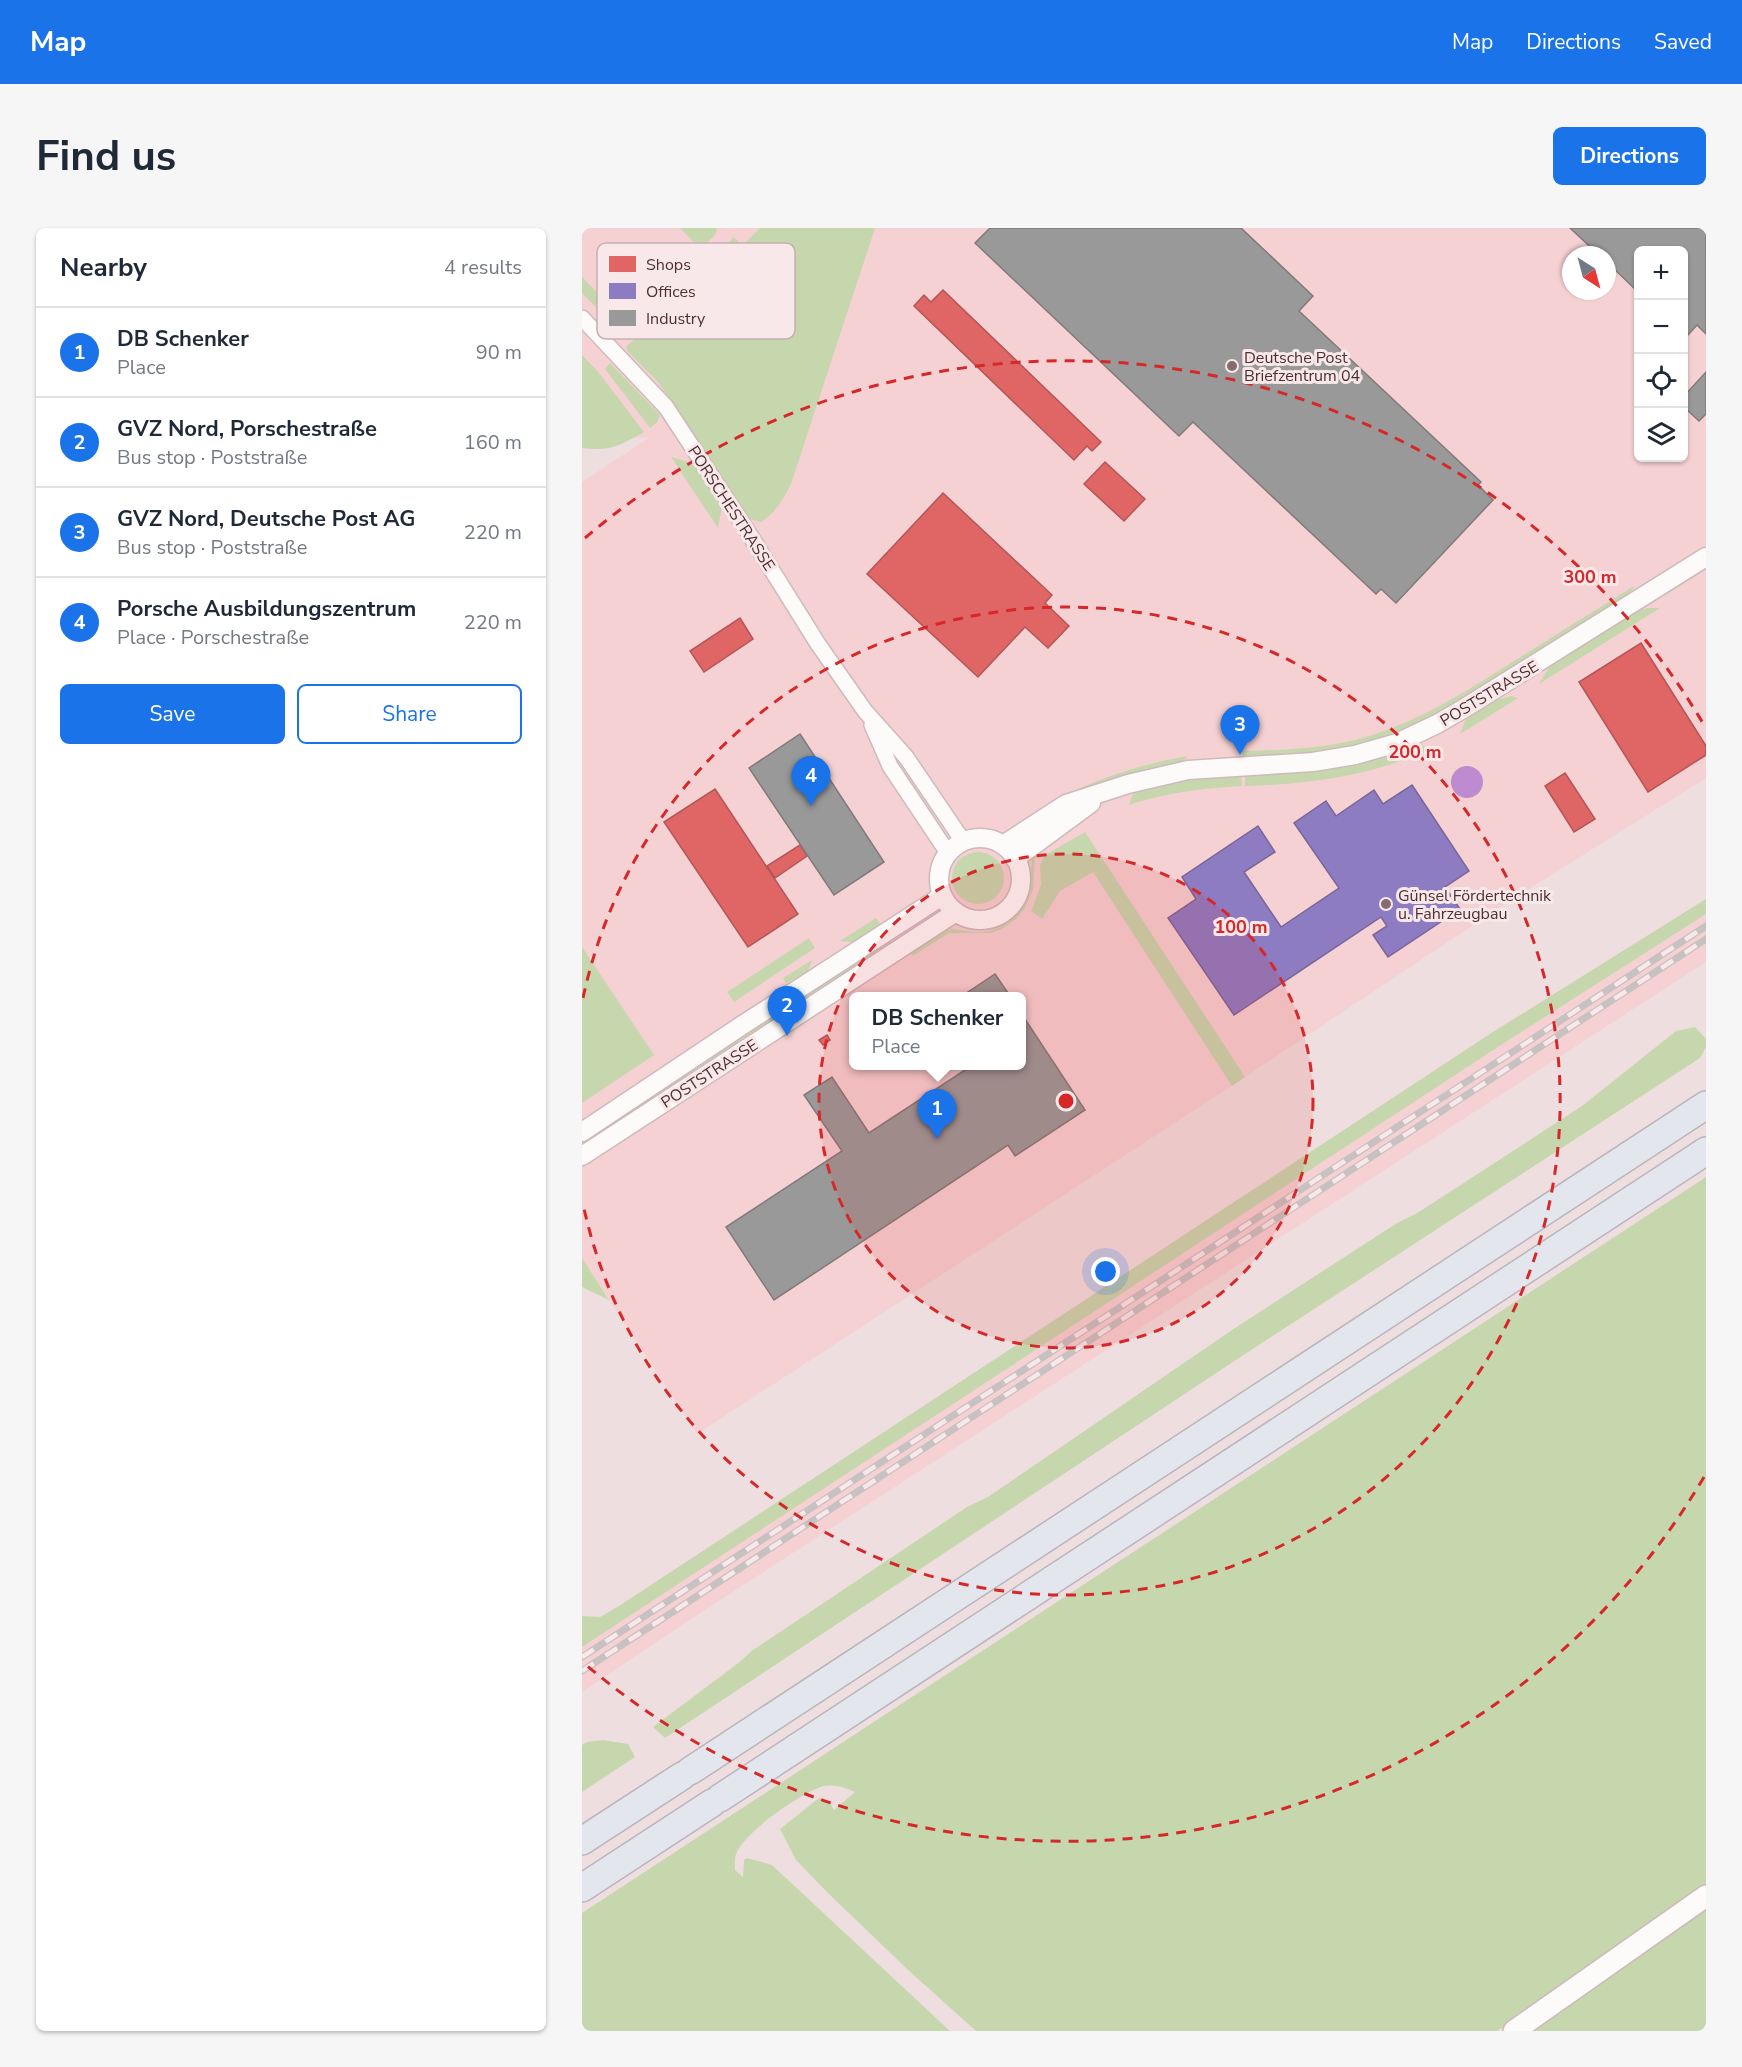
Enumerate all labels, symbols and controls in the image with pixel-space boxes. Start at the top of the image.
text: Map [30,23,86,61]
text: Map [1452,28,1493,56]
text: Directions [1526,28,1621,56]
text: Saved [1654,28,1712,56]
button: Directions [1553,127,1706,185]
text: Find us [36,128,176,185]
legend [597,243,795,339]
north arrow [1562,246,1616,300]
map controls [1634,246,1688,462]
button: + [1634,246,1688,300]
text: Nearby [60,250,147,285]
text: 4 results [444,254,522,281]
text: Shops [646,254,691,276]
text: Offices [646,281,696,303]
button: − [1634,300,1688,354]
text: Industry [646,308,706,330]
text: DB Schenker [117,324,249,354]
text: 1 [74,339,86,366]
text: 90 m [476,339,522,366]
place label: Deutsche Post Briefzentrum 04 [1244,347,1360,387]
text: Place [117,354,166,381]
button: locate [1634,354,1688,408]
marker: Deutsche Post Briefzentrum 04 [1225,359,1239,373]
button: layers [1634,408,1688,462]
text: GVZ Nord, Porschestraße [117,414,377,444]
text: 2 [74,429,86,456]
text: 160 m [464,429,522,456]
street label: PORSCHESTRASSE [682,442,780,575]
text: Bus stop · Poststraße [117,444,308,471]
text: GVZ Nord, Deutsche Post AG [117,504,416,534]
text: 3 [74,519,86,546]
text: 220 m [464,519,522,546]
text: Bus stop · Poststraße [117,534,308,561]
text: 300 m [1563,565,1617,589]
text: Porsche Ausbildungszentrum [117,594,416,624]
text: 4 [74,609,86,636]
text: 220 m [464,609,522,636]
text: Place · Porschestraße [117,624,309,651]
street label: POSTSTRASSE [1436,656,1543,732]
button: Save [60,684,285,744]
button: Share [297,684,522,744]
pin: 3 [1220,706,1260,755]
text: 200 m [1388,740,1442,764]
pin: 4 [792,756,830,806]
place label: Günsel Fördertechnik u. Fahrzeugbau [1398,885,1552,925]
marker: Günsel Fördertechnik u. Fahrzeugbau [1379,897,1393,911]
text: 100 m [1214,915,1268,939]
pin: 2 [768,986,806,1036]
popup [849,992,1026,1070]
text: DB Schenker [872,1003,1003,1033]
text: Place [872,1033,920,1060]
street label: POSTSTRASSE [657,1034,762,1113]
pin: 1 [918,1090,956,1139]
centre of rings [1056,1091,1076,1111]
your location [1091,1257,1120,1286]

